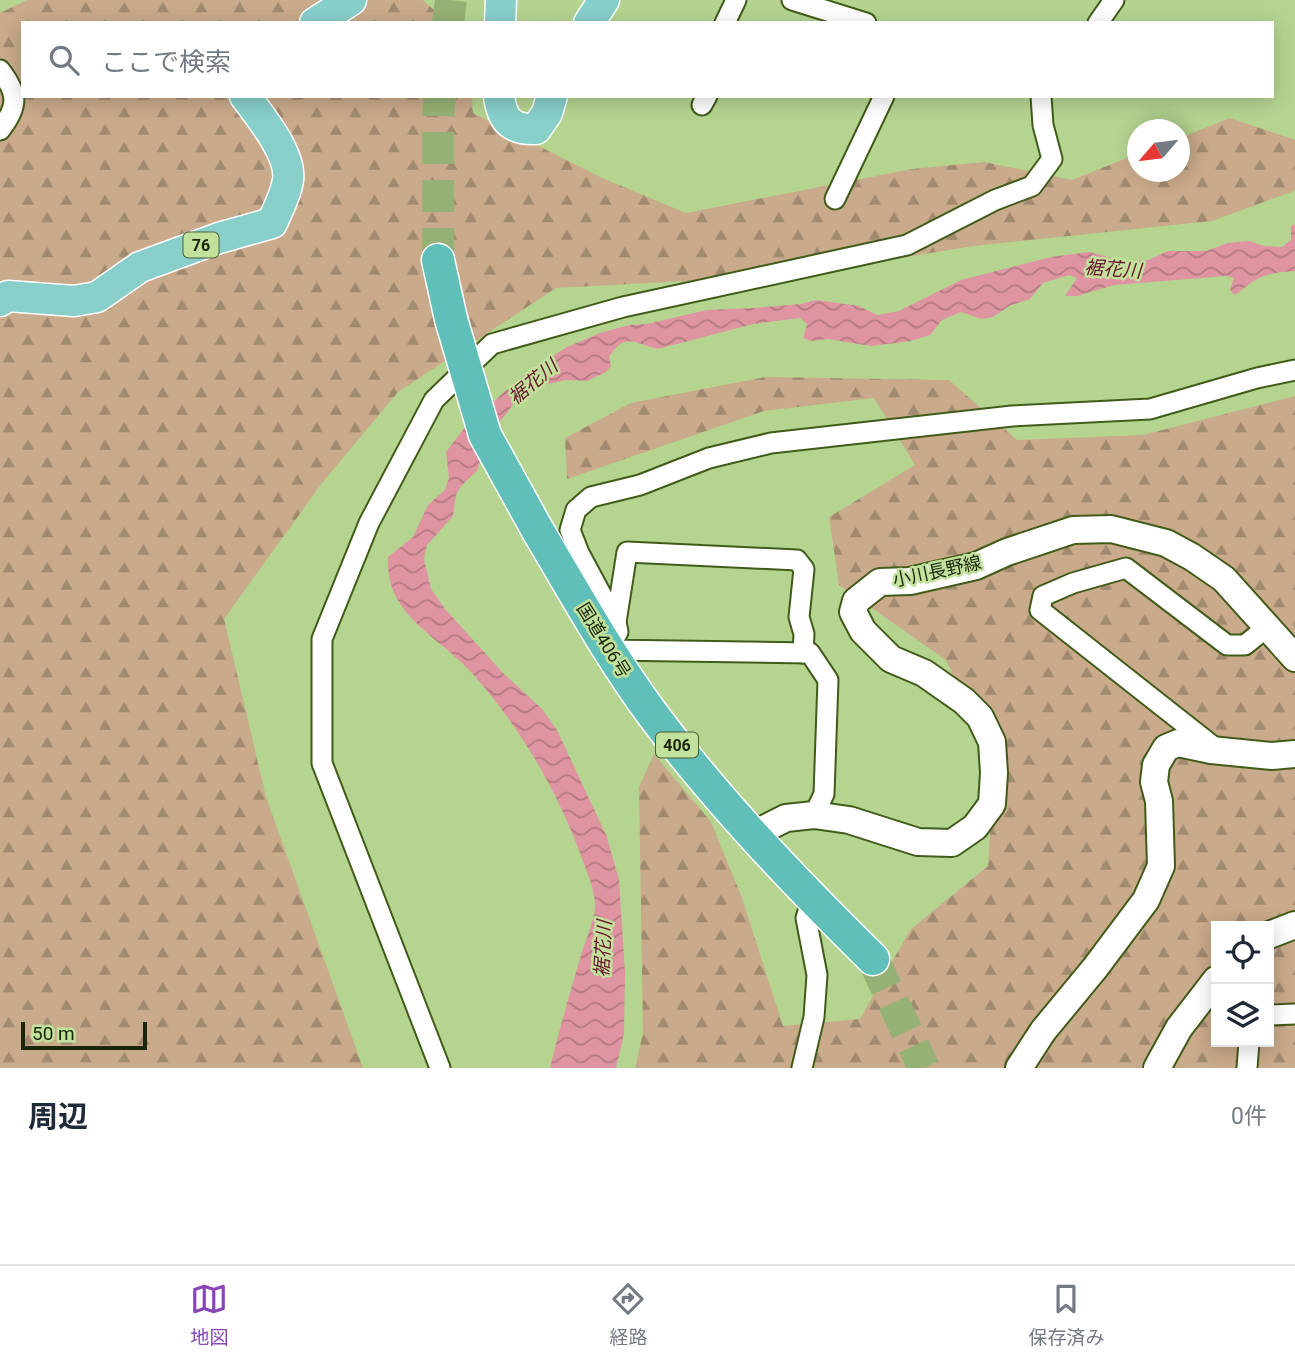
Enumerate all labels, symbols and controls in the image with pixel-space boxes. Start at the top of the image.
search box [21,21,1274,98]
icon: search [45,41,83,79]
text: ここで検索 [101,47,231,77]
north arrow [1127,119,1190,182]
road number: 76 [184,232,218,258]
water label: 裾花川 [1084,256,1144,283]
water label: 裾花川 [504,354,564,409]
street label: 小川長野線 [891,551,983,591]
street label: 国道406号 [573,599,635,681]
road number: 406 [656,732,698,758]
water label: 裾花川 [590,918,616,978]
map controls [1211,921,1274,1047]
button: locate [1211,921,1274,984]
button: layers [1211,984,1274,1047]
scale bar [21,1019,147,1051]
text: 50 m [32,1022,75,1045]
text: 周辺 [28,1099,88,1134]
text: 0件 [1231,1103,1267,1130]
tab: 地図 [190,1280,229,1349]
tab: 経路 [609,1280,648,1349]
tab: 保存済み [1028,1280,1105,1349]

